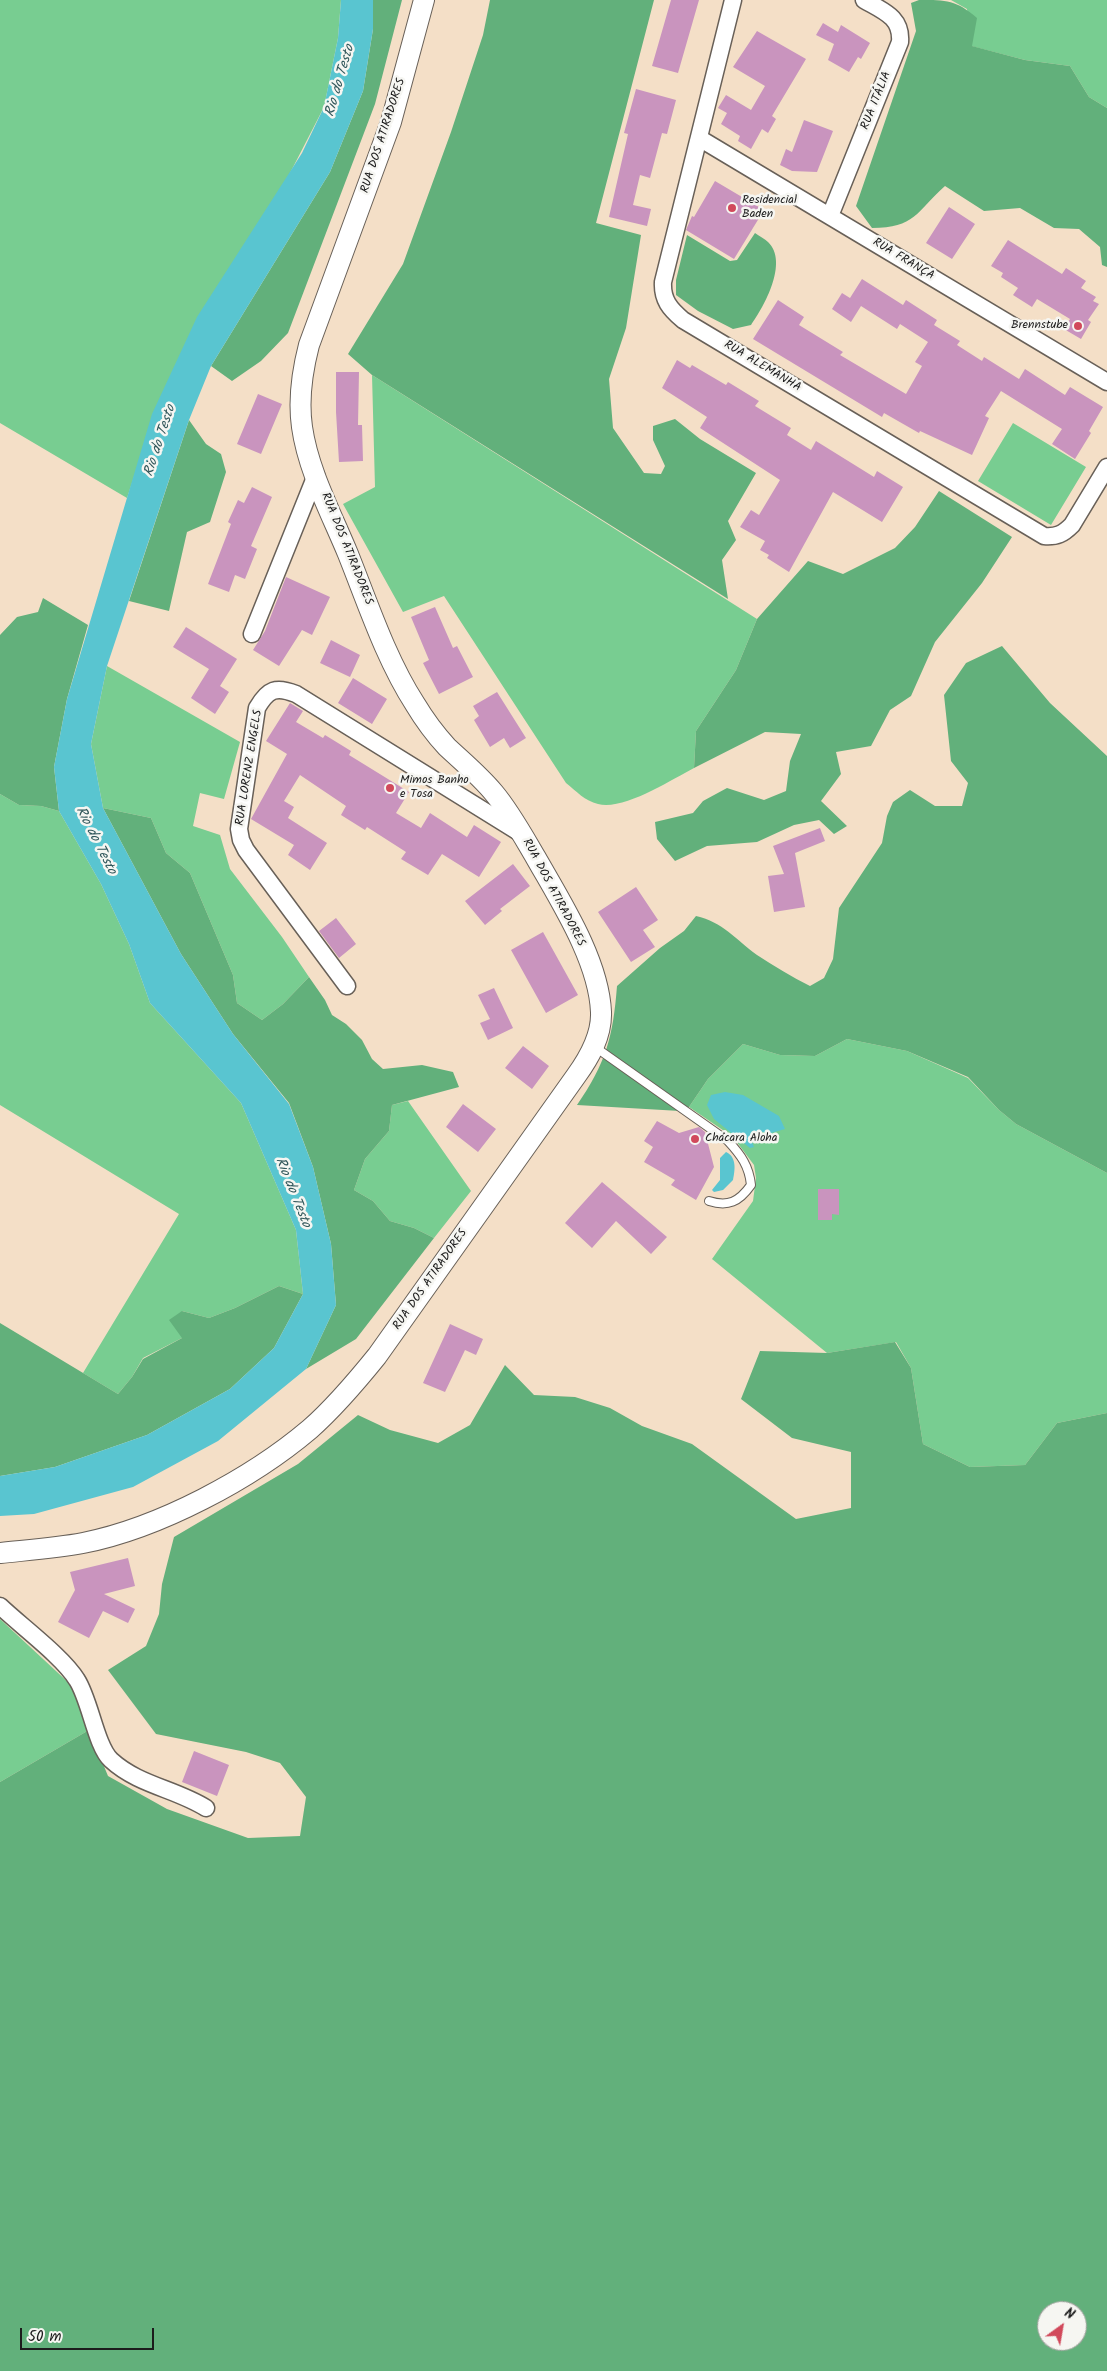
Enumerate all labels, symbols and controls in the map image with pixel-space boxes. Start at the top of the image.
water label: Rio do Testo [323,43,359,119]
street label: RUA ITÁLIA [859,70,895,132]
street label: RUA DOS ATIRADORES [359,77,409,195]
place label: Residencial Baden [742,194,797,222]
marker: Residencial Baden [726,202,738,214]
street label: RUA FRANÇA [869,236,937,284]
place label: Brennstube [1011,319,1068,333]
marker: Brennstube [1072,320,1084,332]
street label: RUA ALEMANHA [721,338,803,396]
water label: Rio do Testo [142,403,180,479]
street label: RUA DOS ATIRADORES [317,491,375,607]
street label: RUA LORENZ ENGELS [234,709,266,827]
place label: Mimos Banho e Tosa [400,774,469,802]
marker: Mimos Banho e Tosa [384,782,396,794]
water label: Rio do Testo [71,804,119,878]
street label: RUA DOS ATIRADORES [519,837,587,949]
place label: Chácara Aloha [705,1132,777,1146]
marker: Chácara Aloha [689,1133,701,1145]
water label: Rio do Testo [270,1156,314,1230]
street label: RUA DOS ATIRADORES [391,1227,471,1333]
north arrow [1037,2301,1087,2351]
text: N [1060,2302,1079,2326]
scale bar [22,2318,156,2350]
text: 50 m [28,2325,62,2349]

